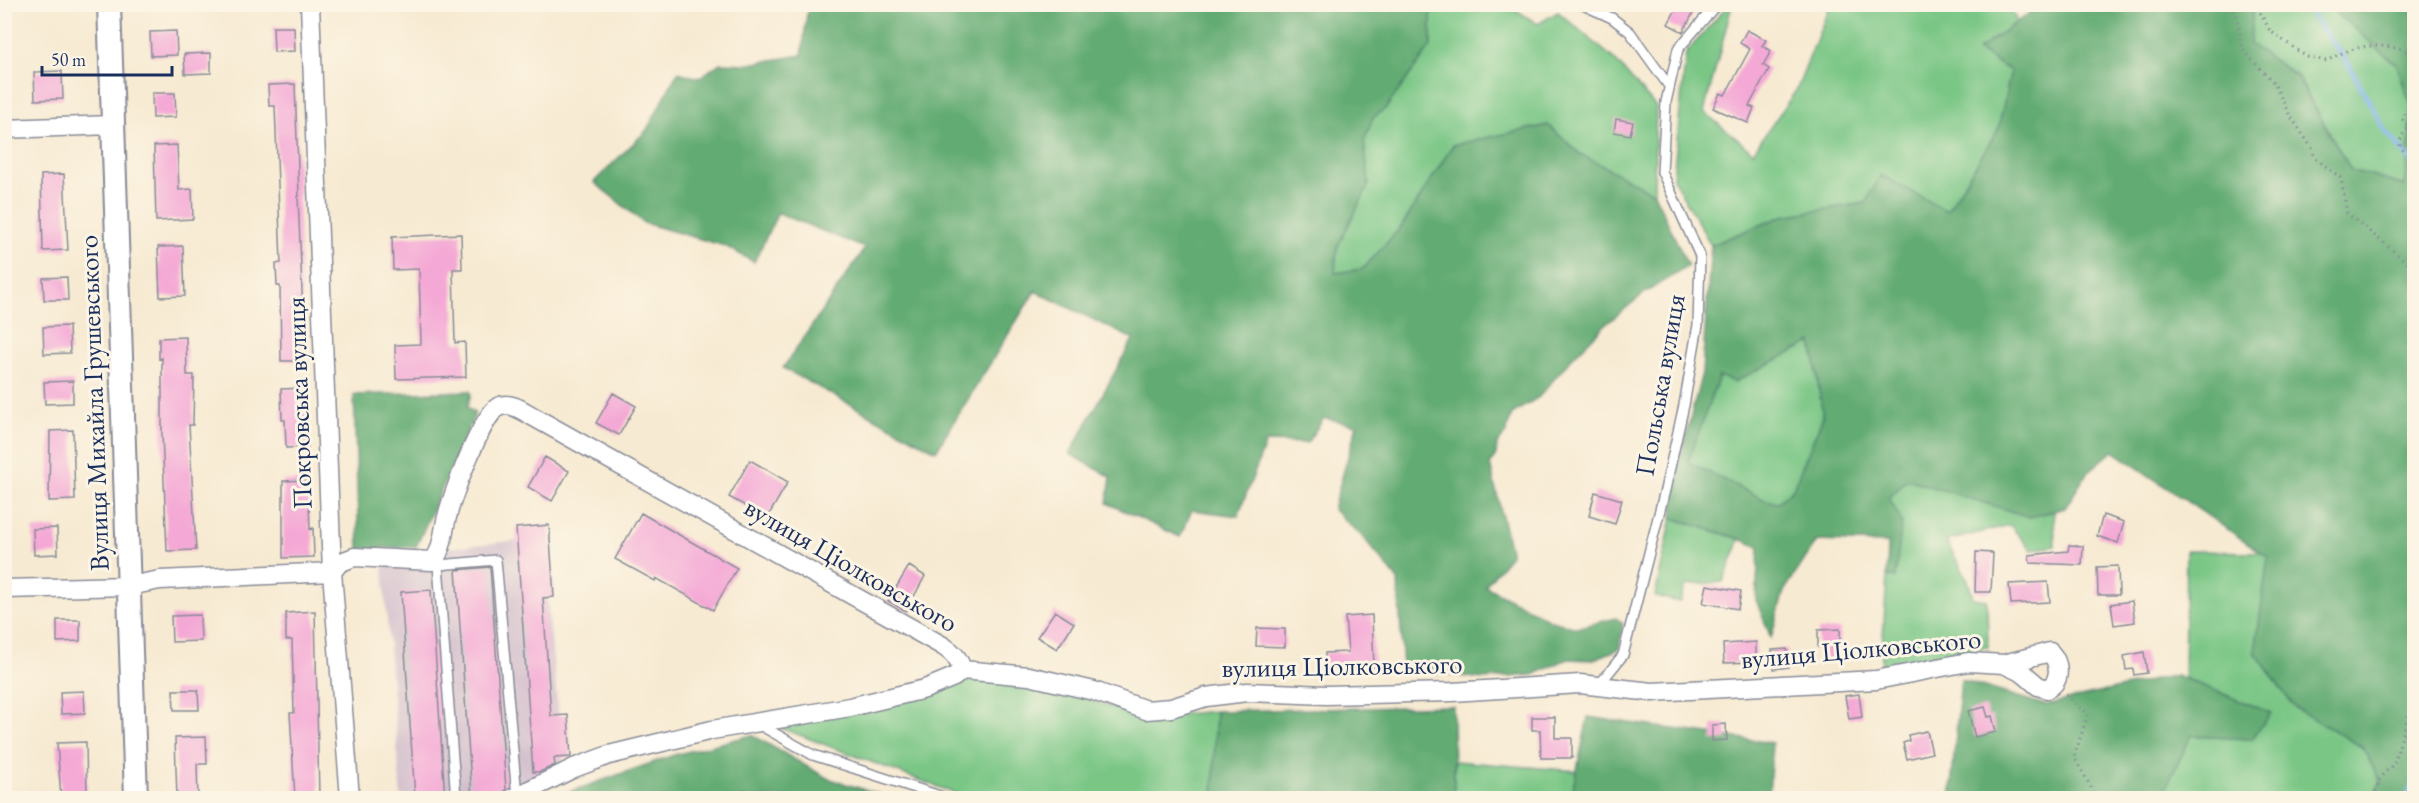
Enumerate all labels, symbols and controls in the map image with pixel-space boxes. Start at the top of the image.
scale bar [42,39,172,77]
text: 50 m [51,48,86,71]
street label: Вулиця Михайла Грушевського [70,234,117,572]
street label: Польська вулиця [1626,291,1693,479]
street label: Покровська вулиця [277,296,320,510]
street label: вулиця Ціолковського [738,489,964,640]
street label: вулиця Ціолковського [1739,621,1983,676]
street label: вулиця Ціолковського [1221,646,1463,685]

